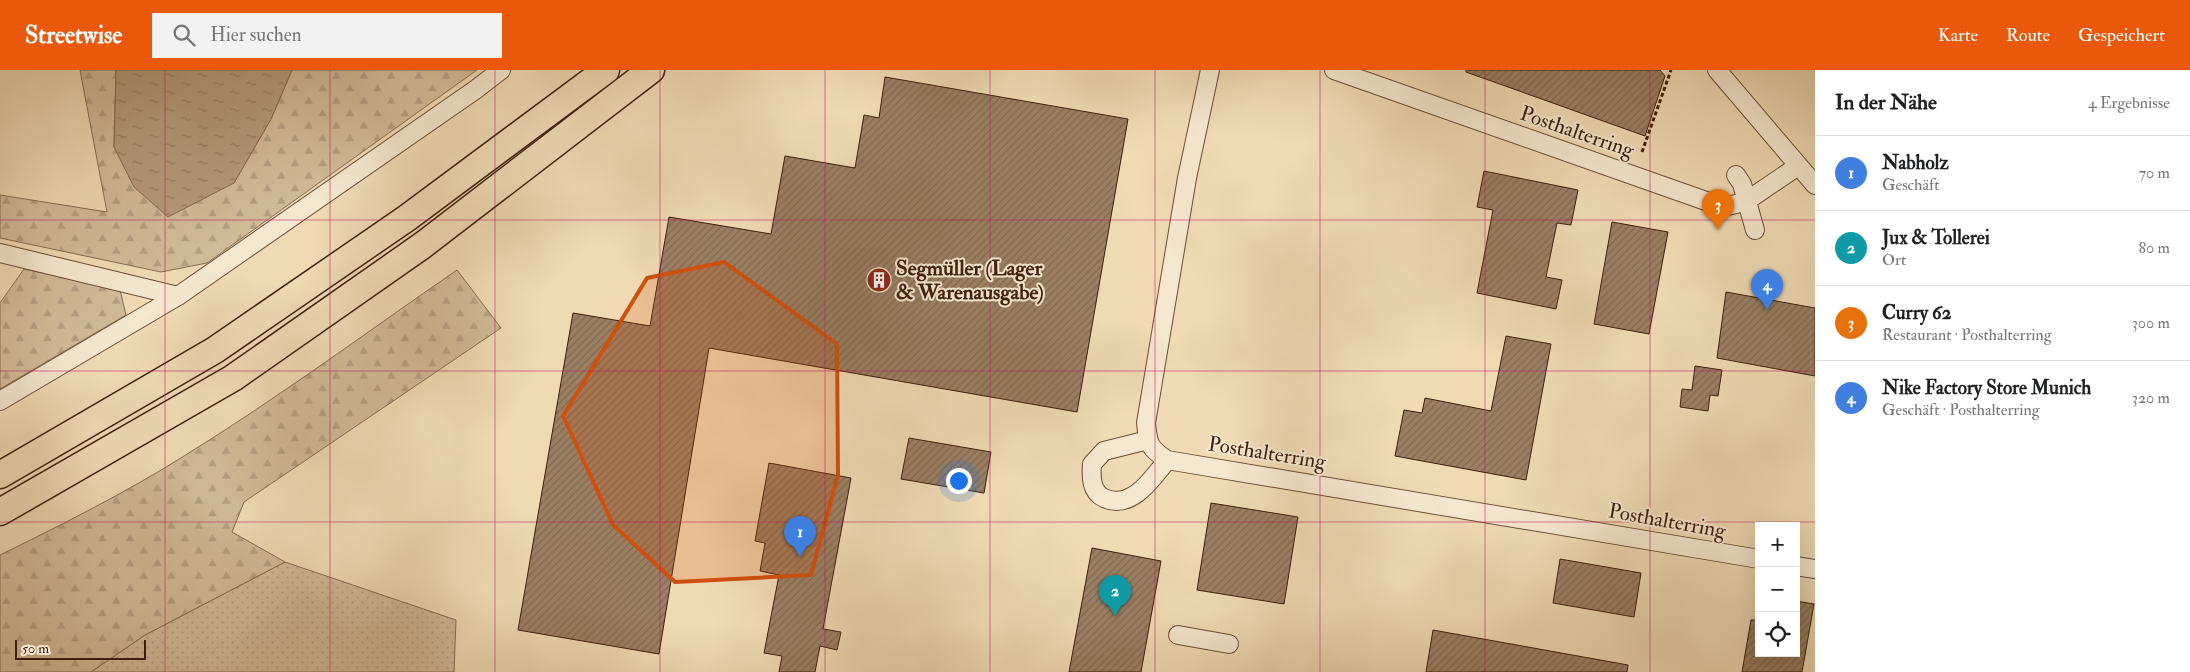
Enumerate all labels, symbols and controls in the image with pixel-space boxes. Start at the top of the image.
search box [152,13,502,58]
text: Streetwise [25,20,122,51]
icon: search [170,21,198,49]
text: Hier suchen [210,23,302,47]
text: Karte [1938,24,1978,47]
text: Route [2006,24,2050,47]
text: Gespeichert [2078,24,2165,47]
text: In der Nähe [1835,89,1937,116]
text: 4 Ergebnisse [2088,93,2170,113]
street label: Posthalterring [1516,100,1638,164]
text: Nabholz [1882,151,1949,175]
text: 1 [1848,163,1854,183]
text: 70 m [2139,163,2170,183]
text: Geschäft [1882,175,1939,195]
pin: 3 [1702,189,1734,230]
text: Jux & Tollerei [1882,226,1990,250]
text: 2 [1847,238,1855,258]
text: 80 m [2139,238,2170,258]
text: Ort [1882,250,1906,270]
place label: Segmüller (Lager & Warenausgabe) [896,255,1044,306]
building icon: Segmüller (Lager & Warenausgabe) [866,267,892,293]
pin: 4 [1751,269,1783,310]
text: Curry 62 [1882,301,1951,325]
text: 3 [1848,313,1854,333]
text: 300 m [2132,313,2170,333]
text: Restaurant · Posthalterring [1882,325,2052,345]
text: Nike Factory Store Munich [1882,376,2091,400]
text: 4 [1847,388,1855,408]
text: 320 m [2132,388,2170,408]
text: Geschäft · Posthalterring [1882,400,2040,420]
street label: Posthalterring [1206,430,1328,476]
your location [946,468,972,494]
street label: Posthalterring [1606,497,1728,545]
pin: 1 [784,516,816,557]
map controls [1755,522,1800,657]
button: + [1755,522,1800,567]
button: − [1755,567,1800,612]
pin: 2 [1099,575,1131,616]
button: locate [1755,612,1800,657]
scale bar [15,637,146,660]
text: 50 m [22,640,49,657]

